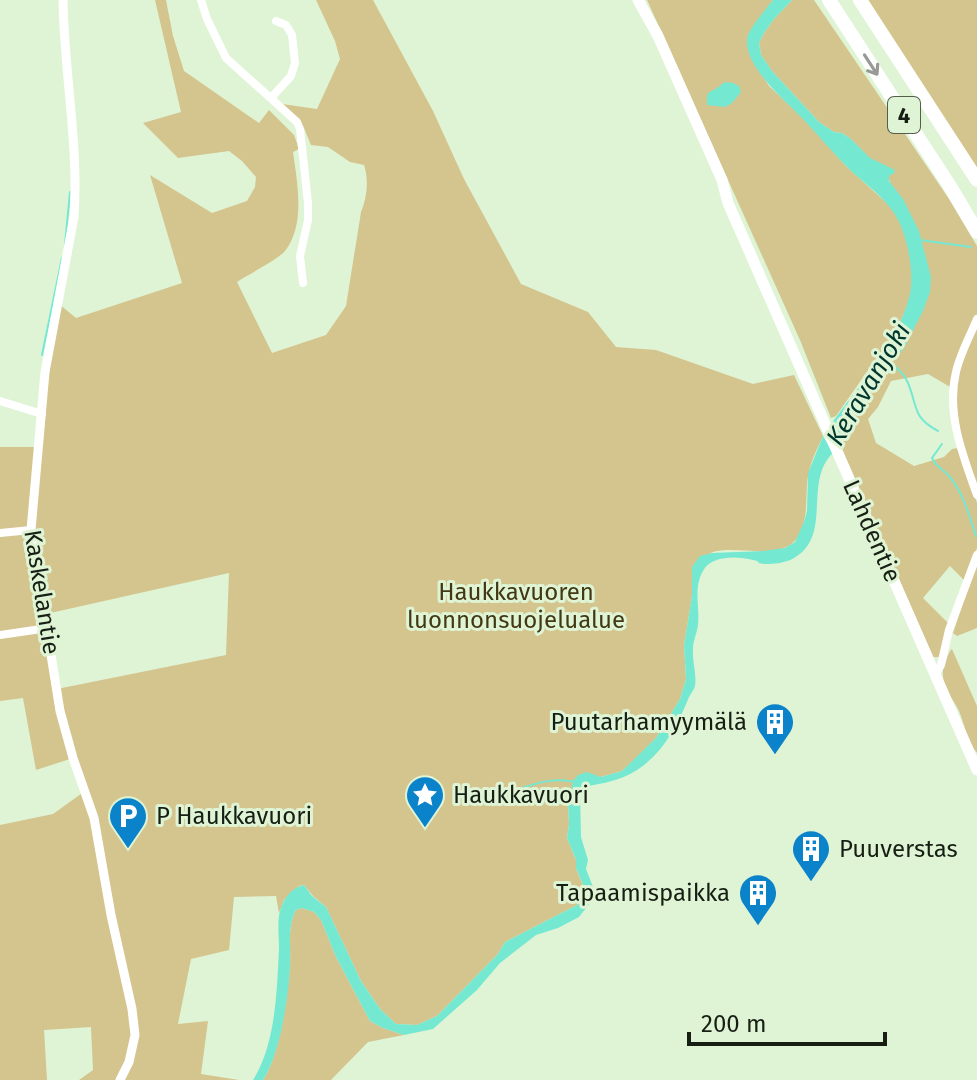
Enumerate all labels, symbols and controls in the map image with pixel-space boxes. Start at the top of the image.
one-way arrow [863,54,880,76]
road number: 4 [888,97,920,133]
water label: Keravanjoki [820,317,917,451]
street label: Lahdentie [837,476,907,586]
street label: Kaskelantie [18,528,66,656]
park label: Haukkavuoren luonnonsuojelualue [407,578,625,634]
building icon: Puutarhamyymälä [754,701,796,756]
place label: Puutarhamyymälä [550,708,747,736]
place icon: Haukkavuori [404,774,446,829]
place label: Haukkavuori [453,781,589,809]
parking icon: P Haukkavuori [107,795,149,850]
place label: P Haukkavuori [156,802,312,830]
building icon: Puuverstas [790,828,832,883]
place label: Puuverstas [839,835,958,863]
building icon: Tapaamispaikka [737,872,779,927]
place label: Tapaamispaikka [556,879,730,907]
scale bar [689,996,885,1046]
text: 200 m [701,1010,767,1038]

